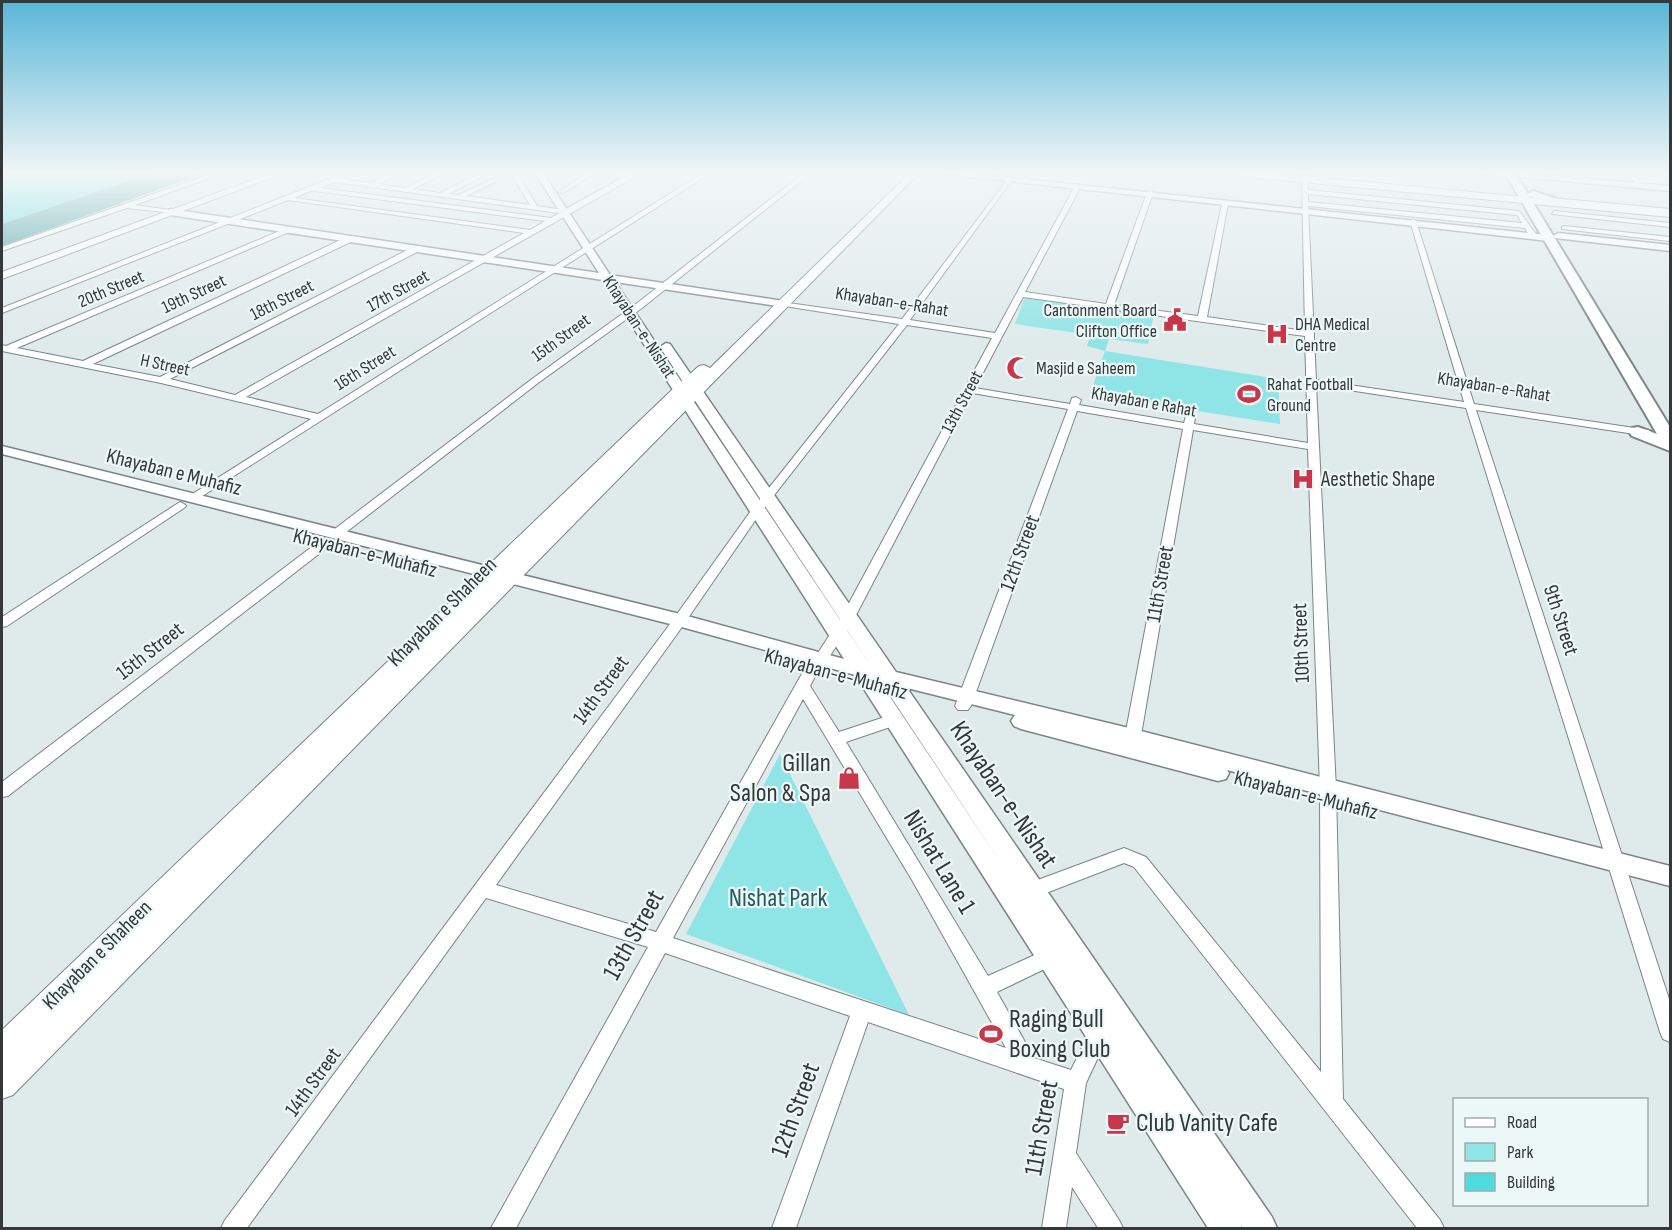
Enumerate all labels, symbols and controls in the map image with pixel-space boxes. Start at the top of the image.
street label: 17th Street [363,265,433,317]
street label: 20th Street [75,266,148,312]
street label: 19th Street [159,270,230,318]
street label: Khayaban-e-Nishat [598,272,680,383]
street label: 18th Street [247,275,318,325]
street label: Khayaban-e-Rahat [834,283,950,321]
place label: Cantonment Board Clifton Office [1044,300,1157,342]
public building icon: Cantonment Board Clifton Office [1162,307,1188,333]
street label: 15th Street [527,309,595,366]
place label: DHA Medical Centre [1295,314,1370,356]
hospital icon: DHA Medical Centre [1264,321,1290,347]
street label: 16th Street [331,341,400,395]
street label: H Street [138,350,192,381]
mosque icon: Masjid e Saheem [1005,355,1031,381]
place label: Masjid e Saheem [1036,358,1136,379]
street label: 13th Street [937,367,987,437]
street label: Khayaban-e-Rahat [1436,368,1552,406]
place label: Rahat Football Ground [1267,374,1353,416]
sports icon: Rahat Football Ground [1236,381,1262,407]
street label: Khayaban e Rahat [1090,382,1199,422]
street label: Khayaban e Muhafiz [104,443,245,501]
hospital icon: Aesthetic Shape [1290,466,1316,492]
place label: Aesthetic Shape [1320,467,1435,492]
street label: 12th Street [995,511,1045,595]
street label: Khayaban-e-Muhafiz [291,523,440,583]
street label: 11th Street [1141,544,1179,624]
street label: Khayaban e Shaheen [382,552,502,672]
street label: 9th Street [1538,582,1584,658]
street label: 10th Street [1287,603,1315,683]
street label: 15th Street [111,617,189,685]
street label: Khayaban-e-Muhafiz [762,643,911,705]
street label: 14th Street [568,651,634,729]
street label: Khayaban-e-Nishat [942,716,1064,874]
place label: Gillan Salon & Spa [730,748,831,809]
shop icon: Gillan Salon & Spa [836,765,862,791]
street label: Khayaban-e-Muhafiz [1232,765,1381,825]
street label: Nishat Lane 1 [896,805,982,919]
park label: Nishat Park [729,883,827,914]
street label: 13th Street [597,885,671,985]
street label: Khayaban e Shaheen [37,895,157,1015]
place label: Raging Bull Boxing Club [1009,1004,1110,1065]
sports icon: Raging Bull Boxing Club [978,1021,1004,1047]
street label: 14th Street [280,1043,346,1121]
street label: 12th Street [765,1059,827,1161]
street label: 11th Street [1018,1078,1066,1178]
legend [1453,1098,1648,1206]
place label: Club Vanity Cafe [1136,1108,1278,1139]
cafe icon: Club Vanity Cafe [1105,1110,1131,1136]
text: Road [1507,1112,1537,1133]
text: Park [1507,1142,1533,1163]
text: Building [1507,1172,1555,1193]

